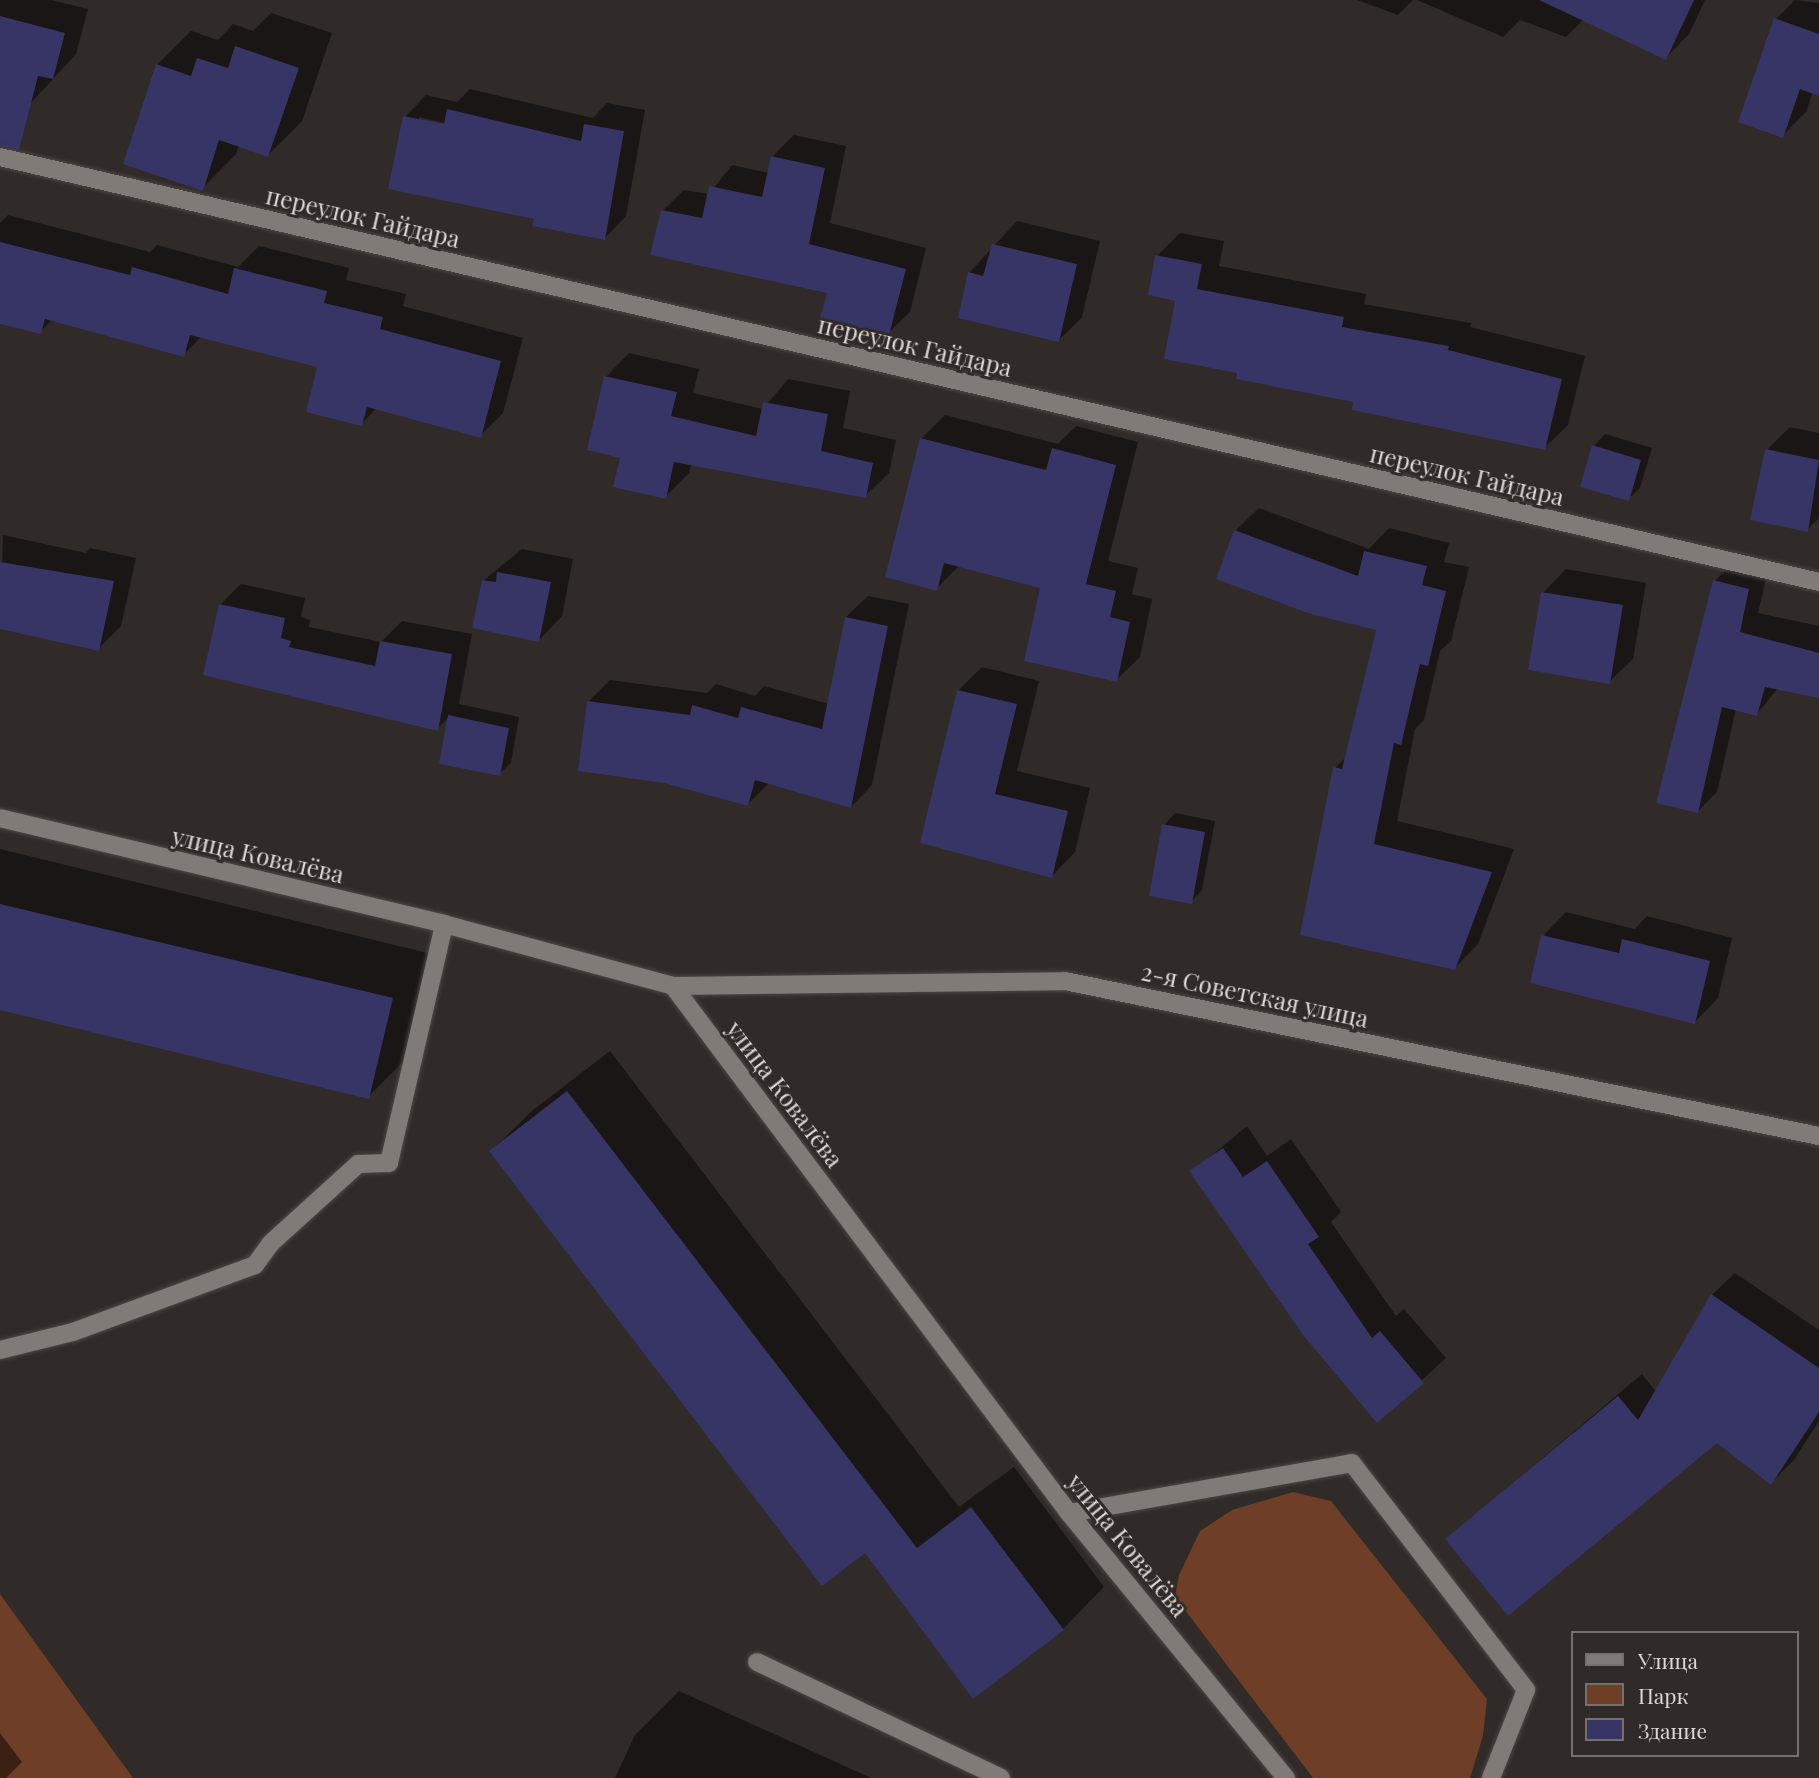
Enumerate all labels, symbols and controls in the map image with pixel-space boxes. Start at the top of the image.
street label: переулок Гайдара [263,181,463,253]
street label: переулок Гайдара [815,310,1015,382]
street label: переулок Гайдара [1367,439,1567,511]
street label: улица Ковалёва [169,821,347,889]
street label: 2-я Советская улица [1139,957,1371,1033]
street label: улица Ковалёва [721,1015,849,1173]
street label: улица Ковалёва [1062,1468,1194,1622]
legend [1570,1631,1798,1757]
text: Улица [1638,1646,1698,1674]
text: Парк [1638,1681,1688,1709]
text: Здание [1638,1716,1707,1744]

